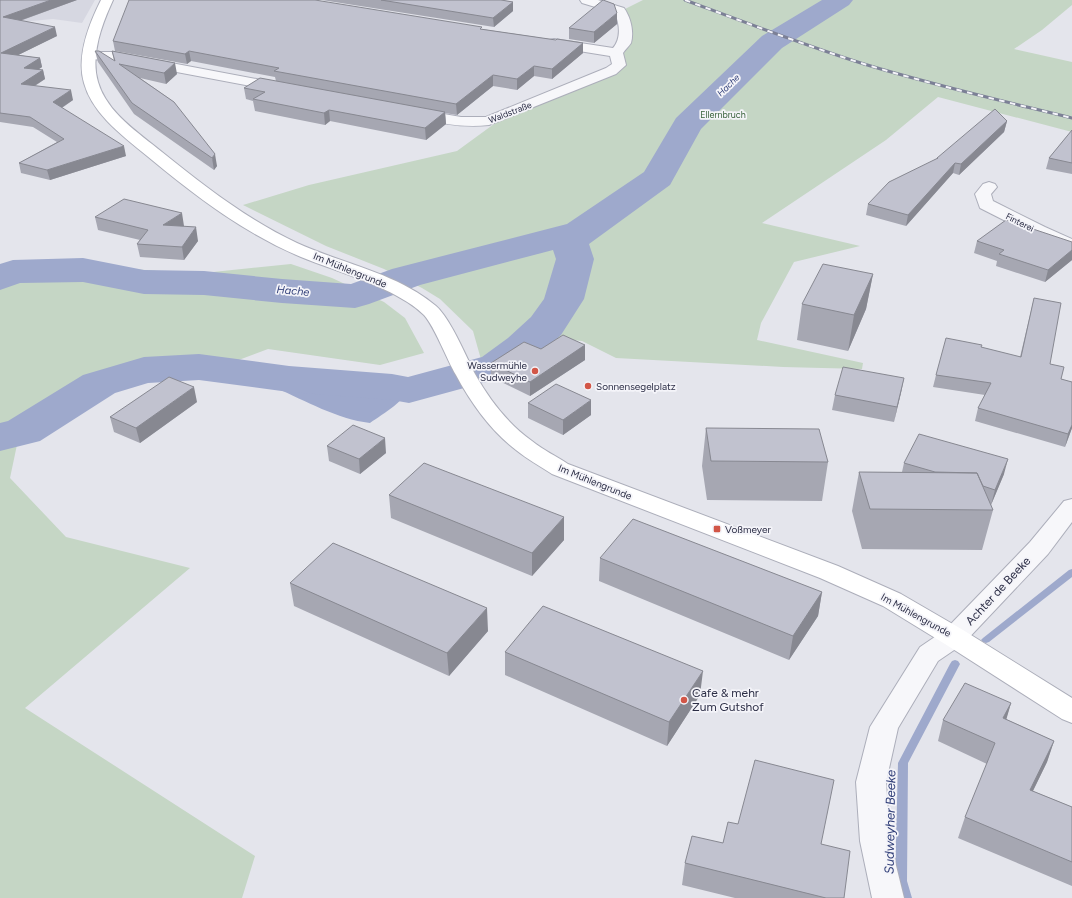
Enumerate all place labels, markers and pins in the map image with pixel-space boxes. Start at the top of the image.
place label: Wassermühle Sudweyhe [467,359,528,384]
marker: Wassermühle Sudweyhe [530,366,540,376]
place label: Sonnensegelplatz [596,380,676,393]
marker: Sonnensegelplatz [583,381,593,391]
place label: Voßmeyer [725,523,771,536]
marker: Voßmeyer [712,524,722,534]
place label: Cafe & mehr Zum Gutshof [692,686,764,714]
marker: Cafe & mehr Zum Gutshof [679,695,689,705]

